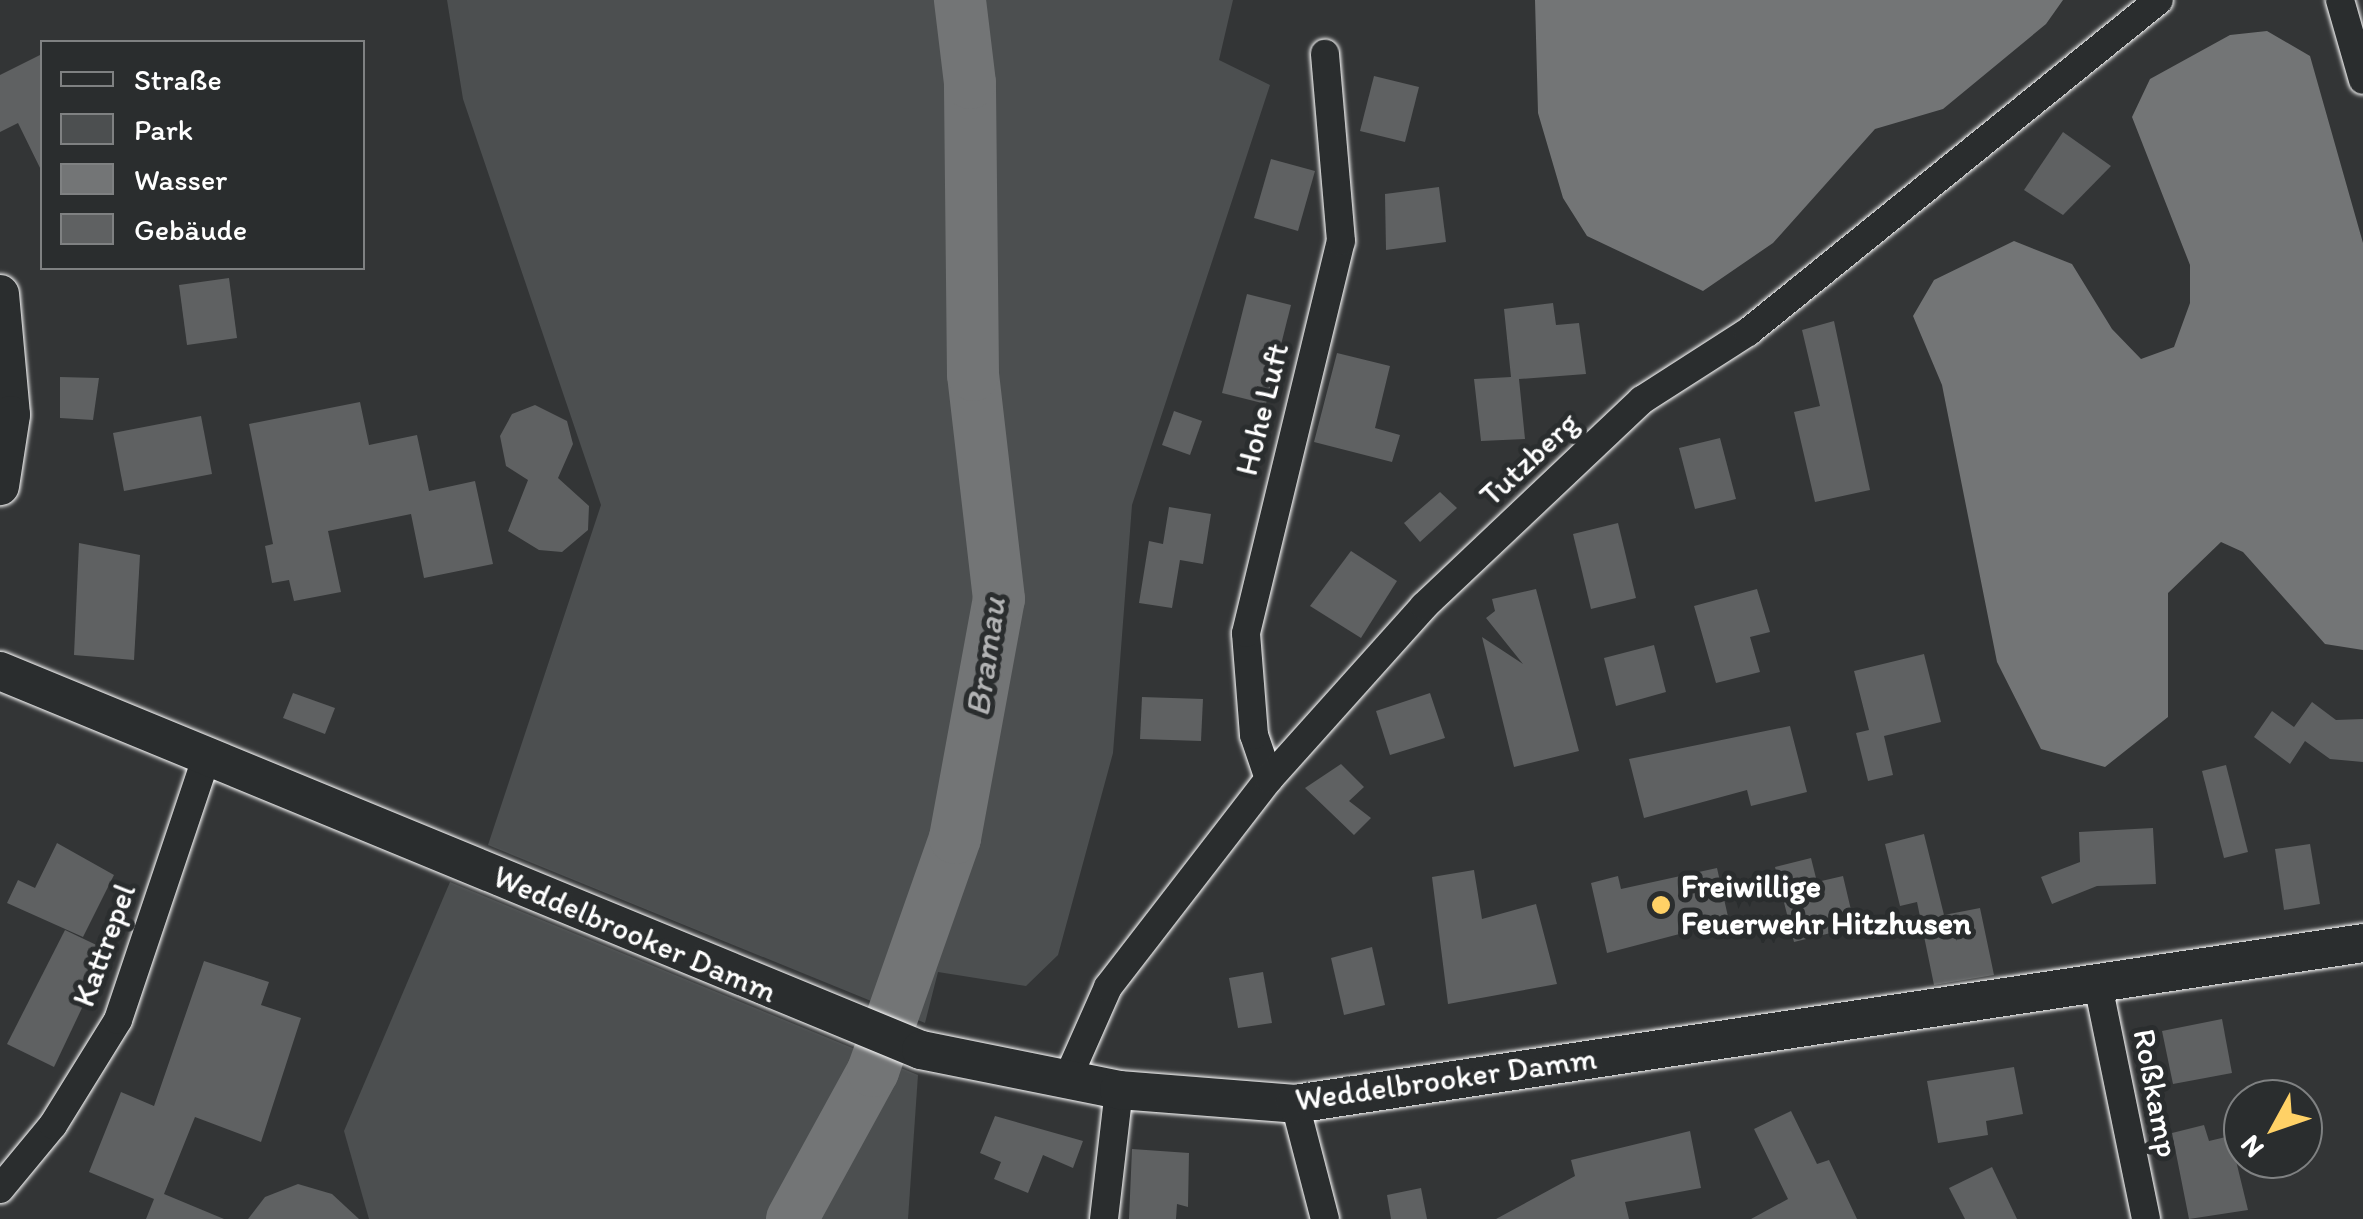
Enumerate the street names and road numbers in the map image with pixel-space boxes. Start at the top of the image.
street label: Hohe Luft [1227,339,1297,479]
street label: Tutzberg [1472,404,1586,514]
street label: Weddelbrooker Damm [488,857,782,1011]
street label: Kattrepel [64,878,144,1012]
street label: Roßkamp [2125,1025,2187,1161]
street label: Weddelbrooker Damm [1293,1039,1599,1119]

